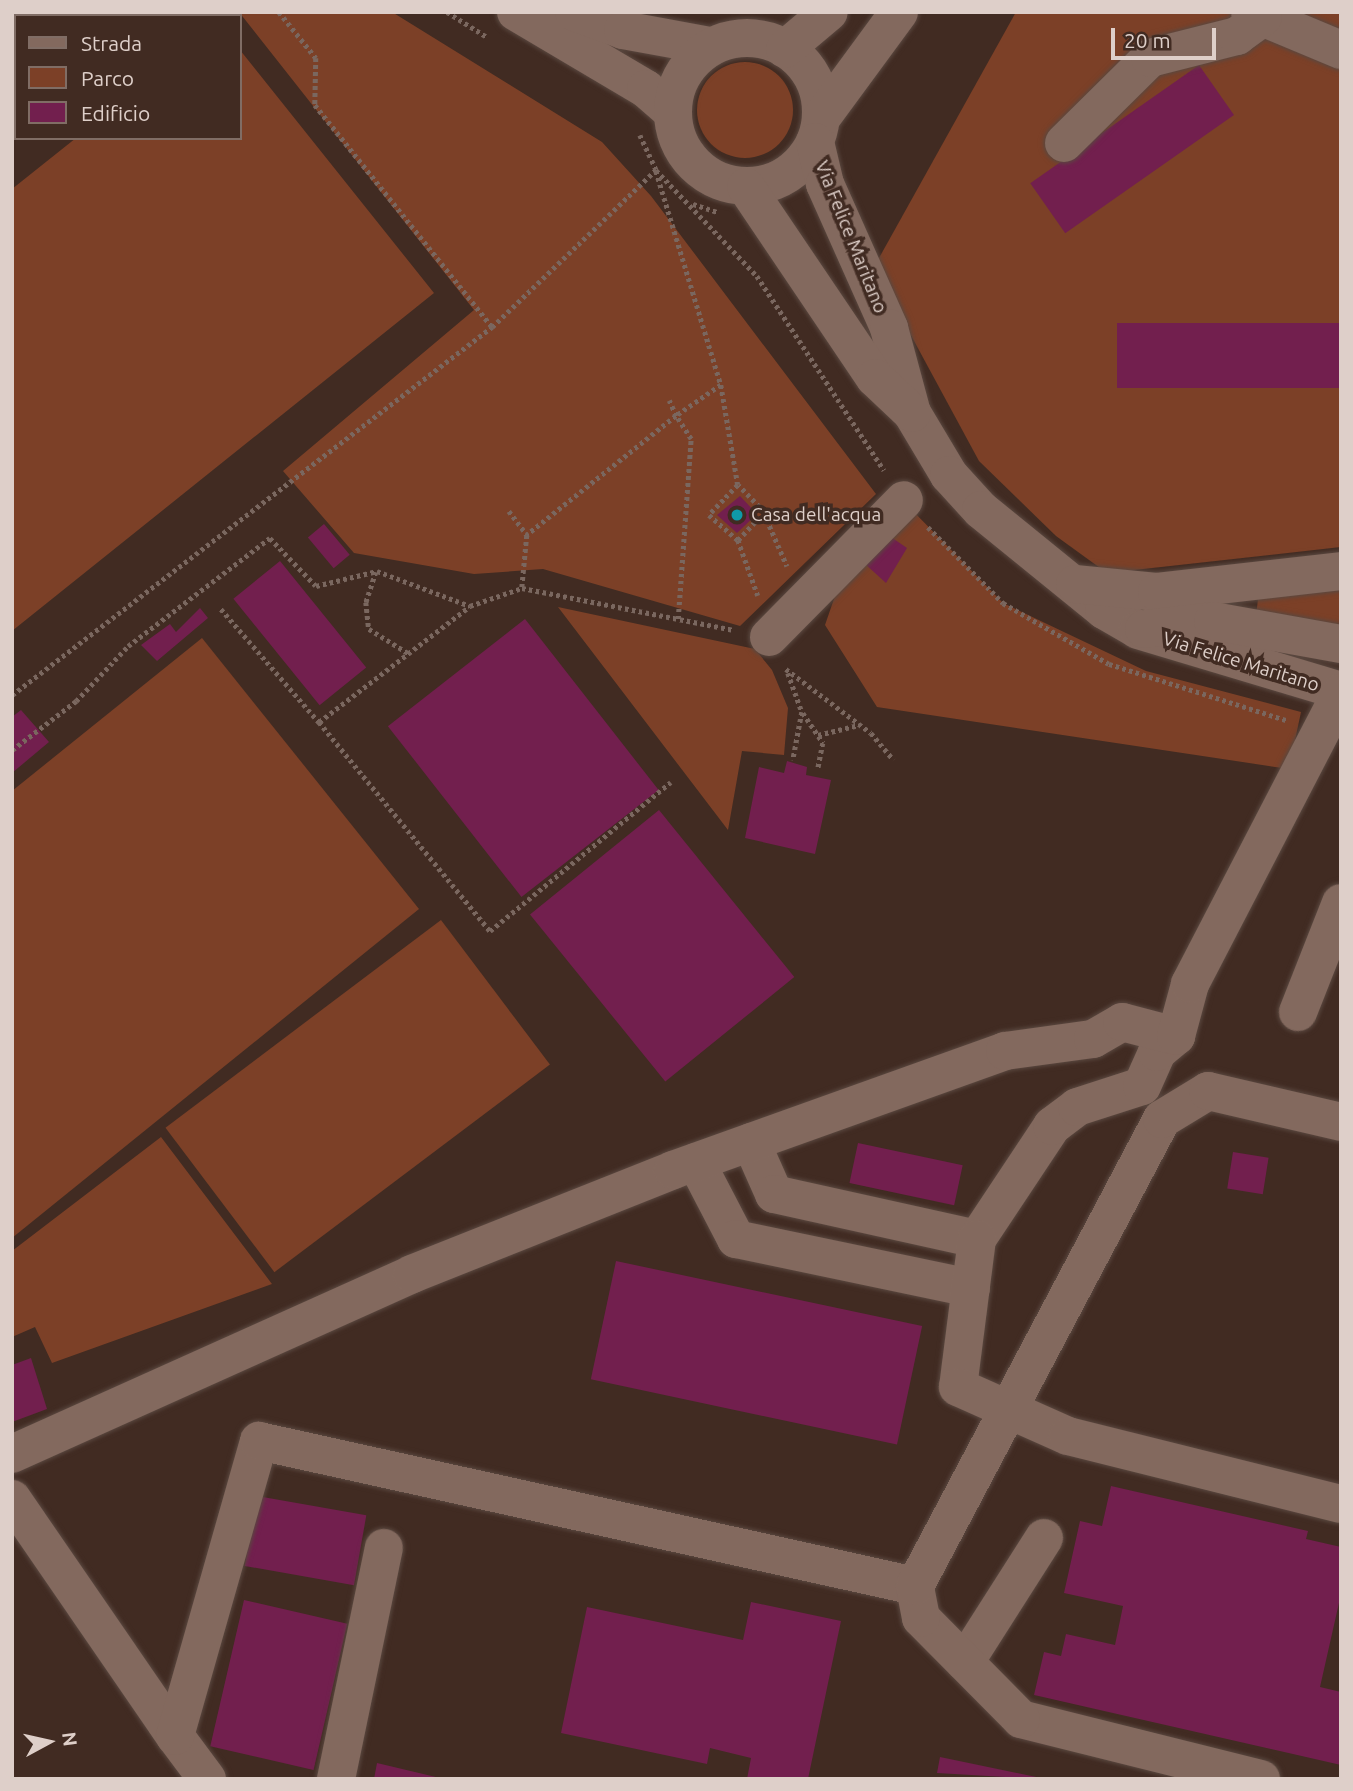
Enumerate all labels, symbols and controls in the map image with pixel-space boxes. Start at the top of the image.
legend [14,14,242,140]
scale bar [1115,14,1220,58]
text: 20 m [1124,28,1171,52]
text: Strada [81,31,142,55]
text: Parco [81,66,134,90]
text: Edificio [81,101,150,125]
street label: Via Felice Maritano [810,157,892,317]
place label: Casa dell'acqua [751,504,881,526]
marker: Casa dell'acqua [729,507,745,523]
street label: Via Felice Maritano [1160,627,1322,697]
north arrow [14,1707,84,1777]
text: N [58,1731,82,1748]

